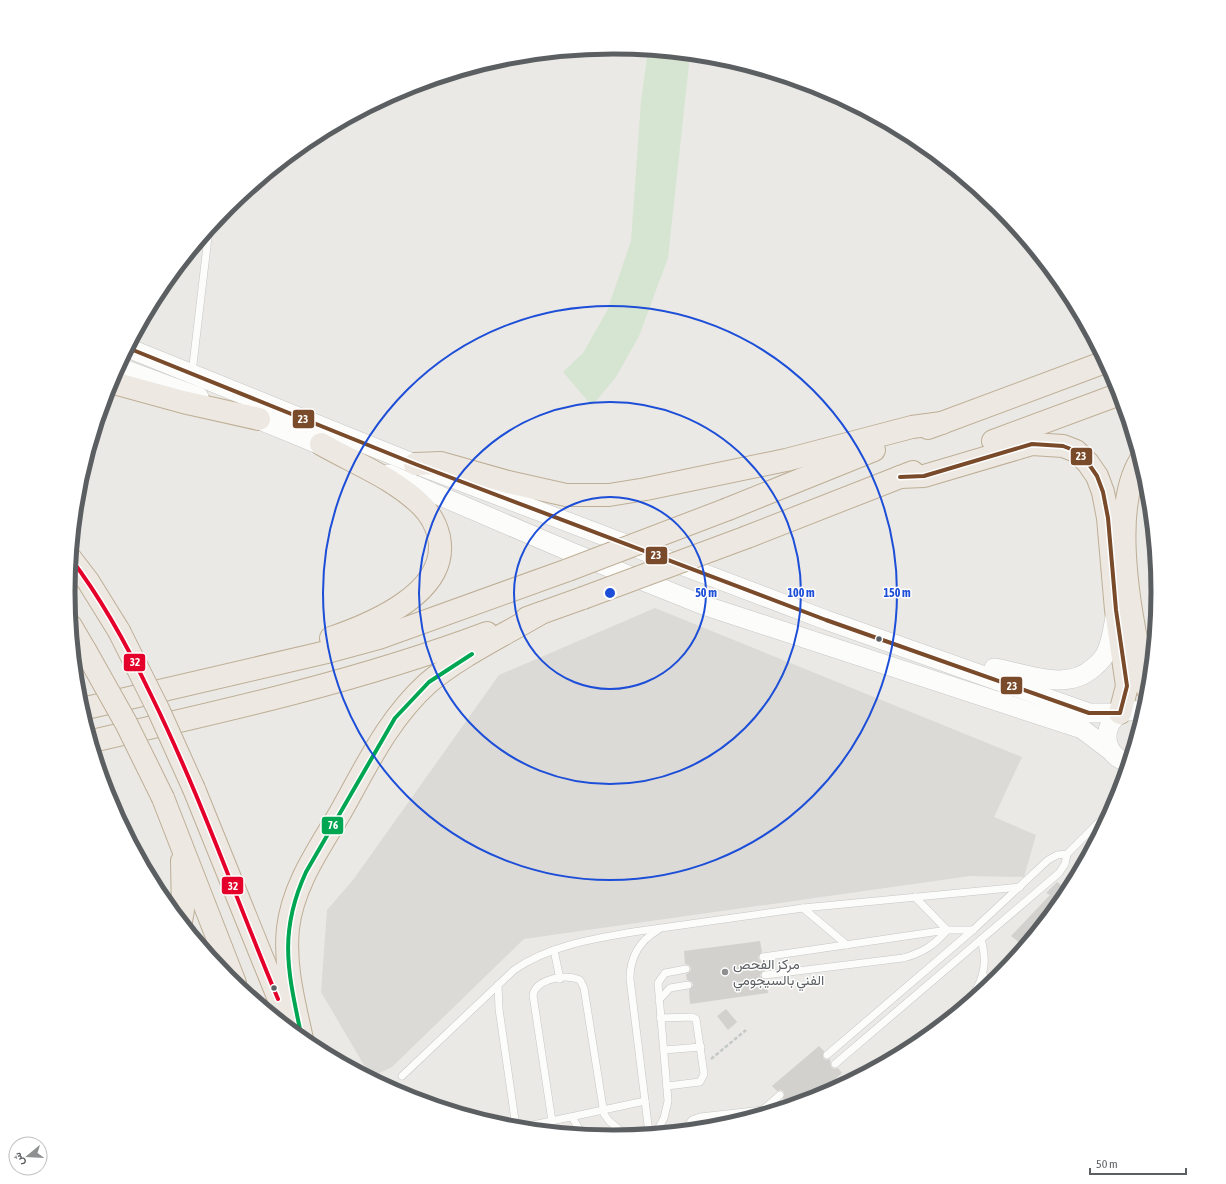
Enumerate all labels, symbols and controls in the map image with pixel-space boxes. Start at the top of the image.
line badge: 23 [292,409,315,429]
text: 23 [298,413,308,425]
line badge: 23 [1070,447,1093,466]
text: 23 [1076,450,1086,462]
line badge: 23 [645,546,668,565]
text: 23 [651,549,661,561]
centre of rings [603,586,617,600]
text: 50 m [695,586,717,600]
text: 100 m [787,586,815,600]
text: 150 m [883,586,911,600]
unlabelled marker [874,634,884,644]
line badge: 32 [123,653,146,672]
text: 32 [130,656,140,668]
line badge: 23 [1000,676,1023,695]
text: 23 [1007,680,1017,692]
line badge: 76 [321,816,344,835]
text: 76 [328,819,338,831]
line badge: 32 [221,876,244,895]
text: 32 [228,880,238,892]
place label: مركز الفحص الفني بالسيجومي [733,956,824,992]
marker: مركز الفحص الفني بالسيجومي [720,967,730,977]
unlabelled marker [269,983,279,993]
north arrow [8,1136,48,1176]
scale bar [1090,1150,1186,1176]
text: ش [11,1151,27,1167]
text: 50 m [1096,1157,1118,1171]

